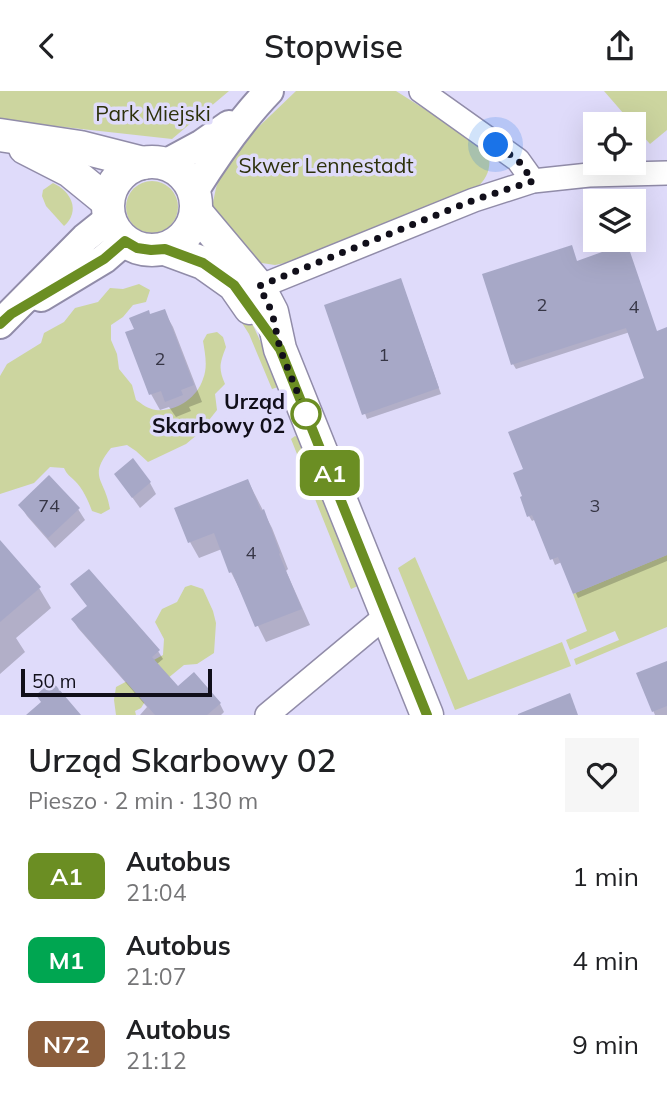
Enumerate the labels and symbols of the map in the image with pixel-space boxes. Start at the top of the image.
park label: Park Miejski [95,100,211,126]
your location [478,127,513,162]
park label: Skwer Lennestadt [238,152,414,178]
house number: 2 [537,293,547,316]
house number: 4 [629,295,640,318]
house number: 1 [379,343,389,366]
house number: 2 [155,347,165,370]
place label: Urząd Skarbowy 02 [152,388,285,438]
marker: Urząd Skarbowy 02 [291,399,321,429]
line badge: A1 [298,450,362,496]
house number: 74 [38,494,60,517]
house number: 3 [590,494,600,517]
house number: 4 [246,541,257,564]
scale bar [21,666,212,698]

